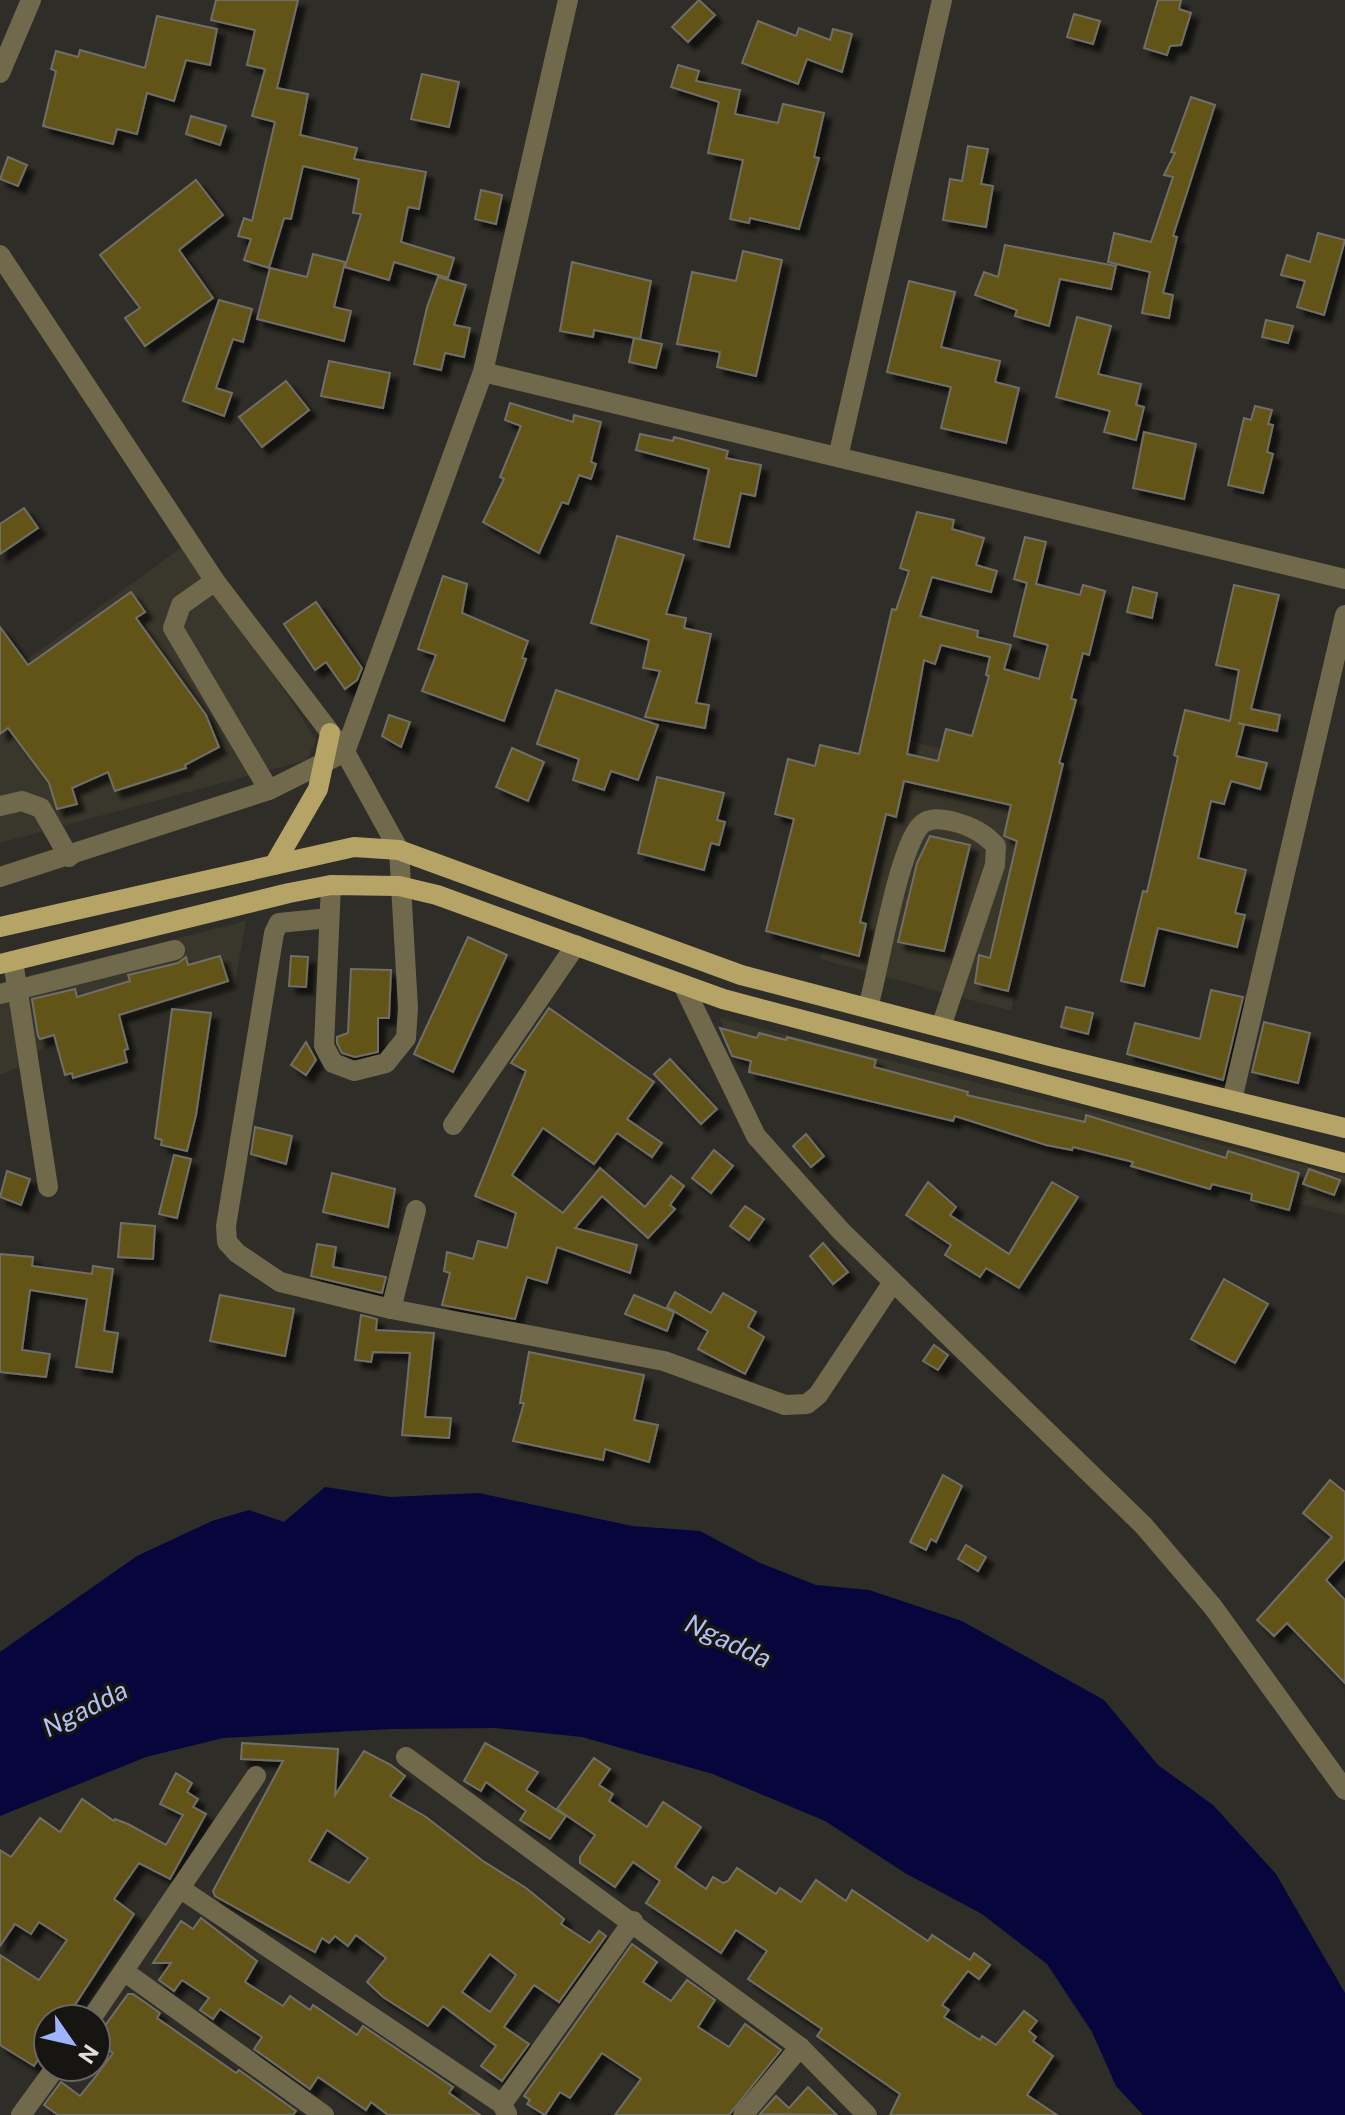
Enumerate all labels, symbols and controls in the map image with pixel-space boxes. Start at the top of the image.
water label: Ngadda [680,1607,776,1674]
water label: Ngadda [37,1674,133,1743]
north arrow [32,2003,112,2083]
text: N [73,2040,104,2069]

